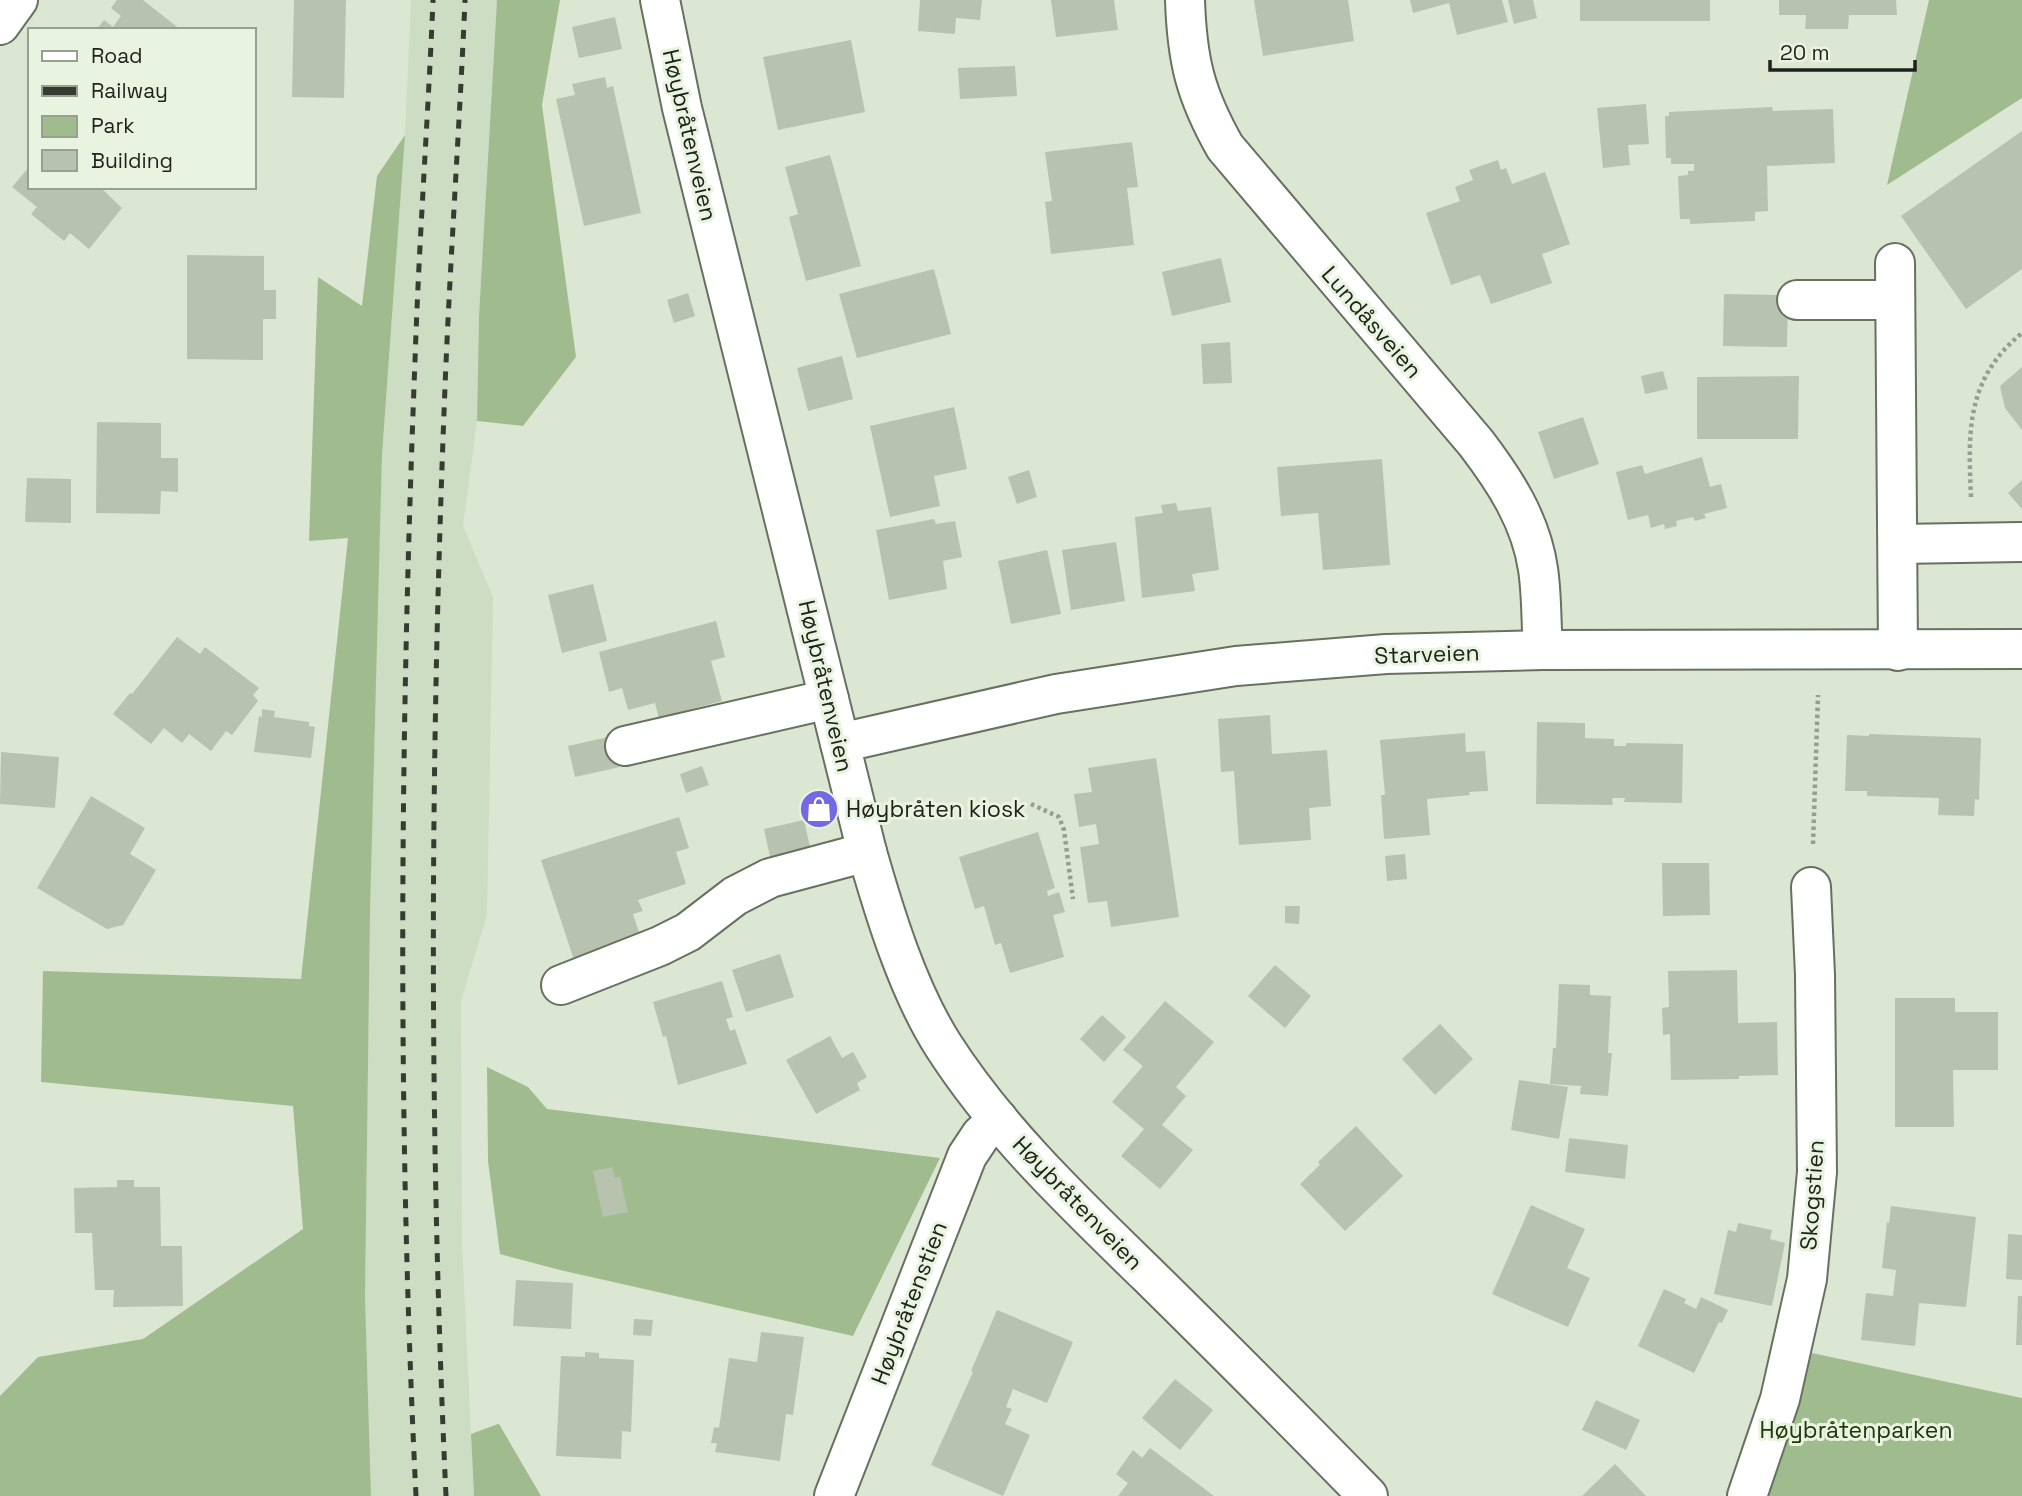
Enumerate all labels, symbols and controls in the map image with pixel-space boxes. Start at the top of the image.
legend [28,28,256,189]
scale bar [1770,28,1915,72]
text: 20 m [1780,39,1830,66]
text: Road [91,42,143,69]
street label: Høybråtenveien [656,46,724,224]
text: Railway [91,77,168,104]
text: Park [91,112,135,139]
text: Building [91,147,173,174]
street label: Lundåsveien [1315,260,1429,384]
street label: Høybråtenveien [792,597,860,775]
street label: Starveien [1374,637,1480,671]
shop icon: Høybråten kiosk [798,788,840,830]
place label: Høybråten kiosk [846,794,1025,824]
street label: Høybråtenveien [1006,1129,1150,1277]
street label: Skogstien [1793,1139,1831,1251]
street label: Høybråtenstien [864,1217,954,1389]
park label: Høybråtenparken [1759,1415,1953,1445]

